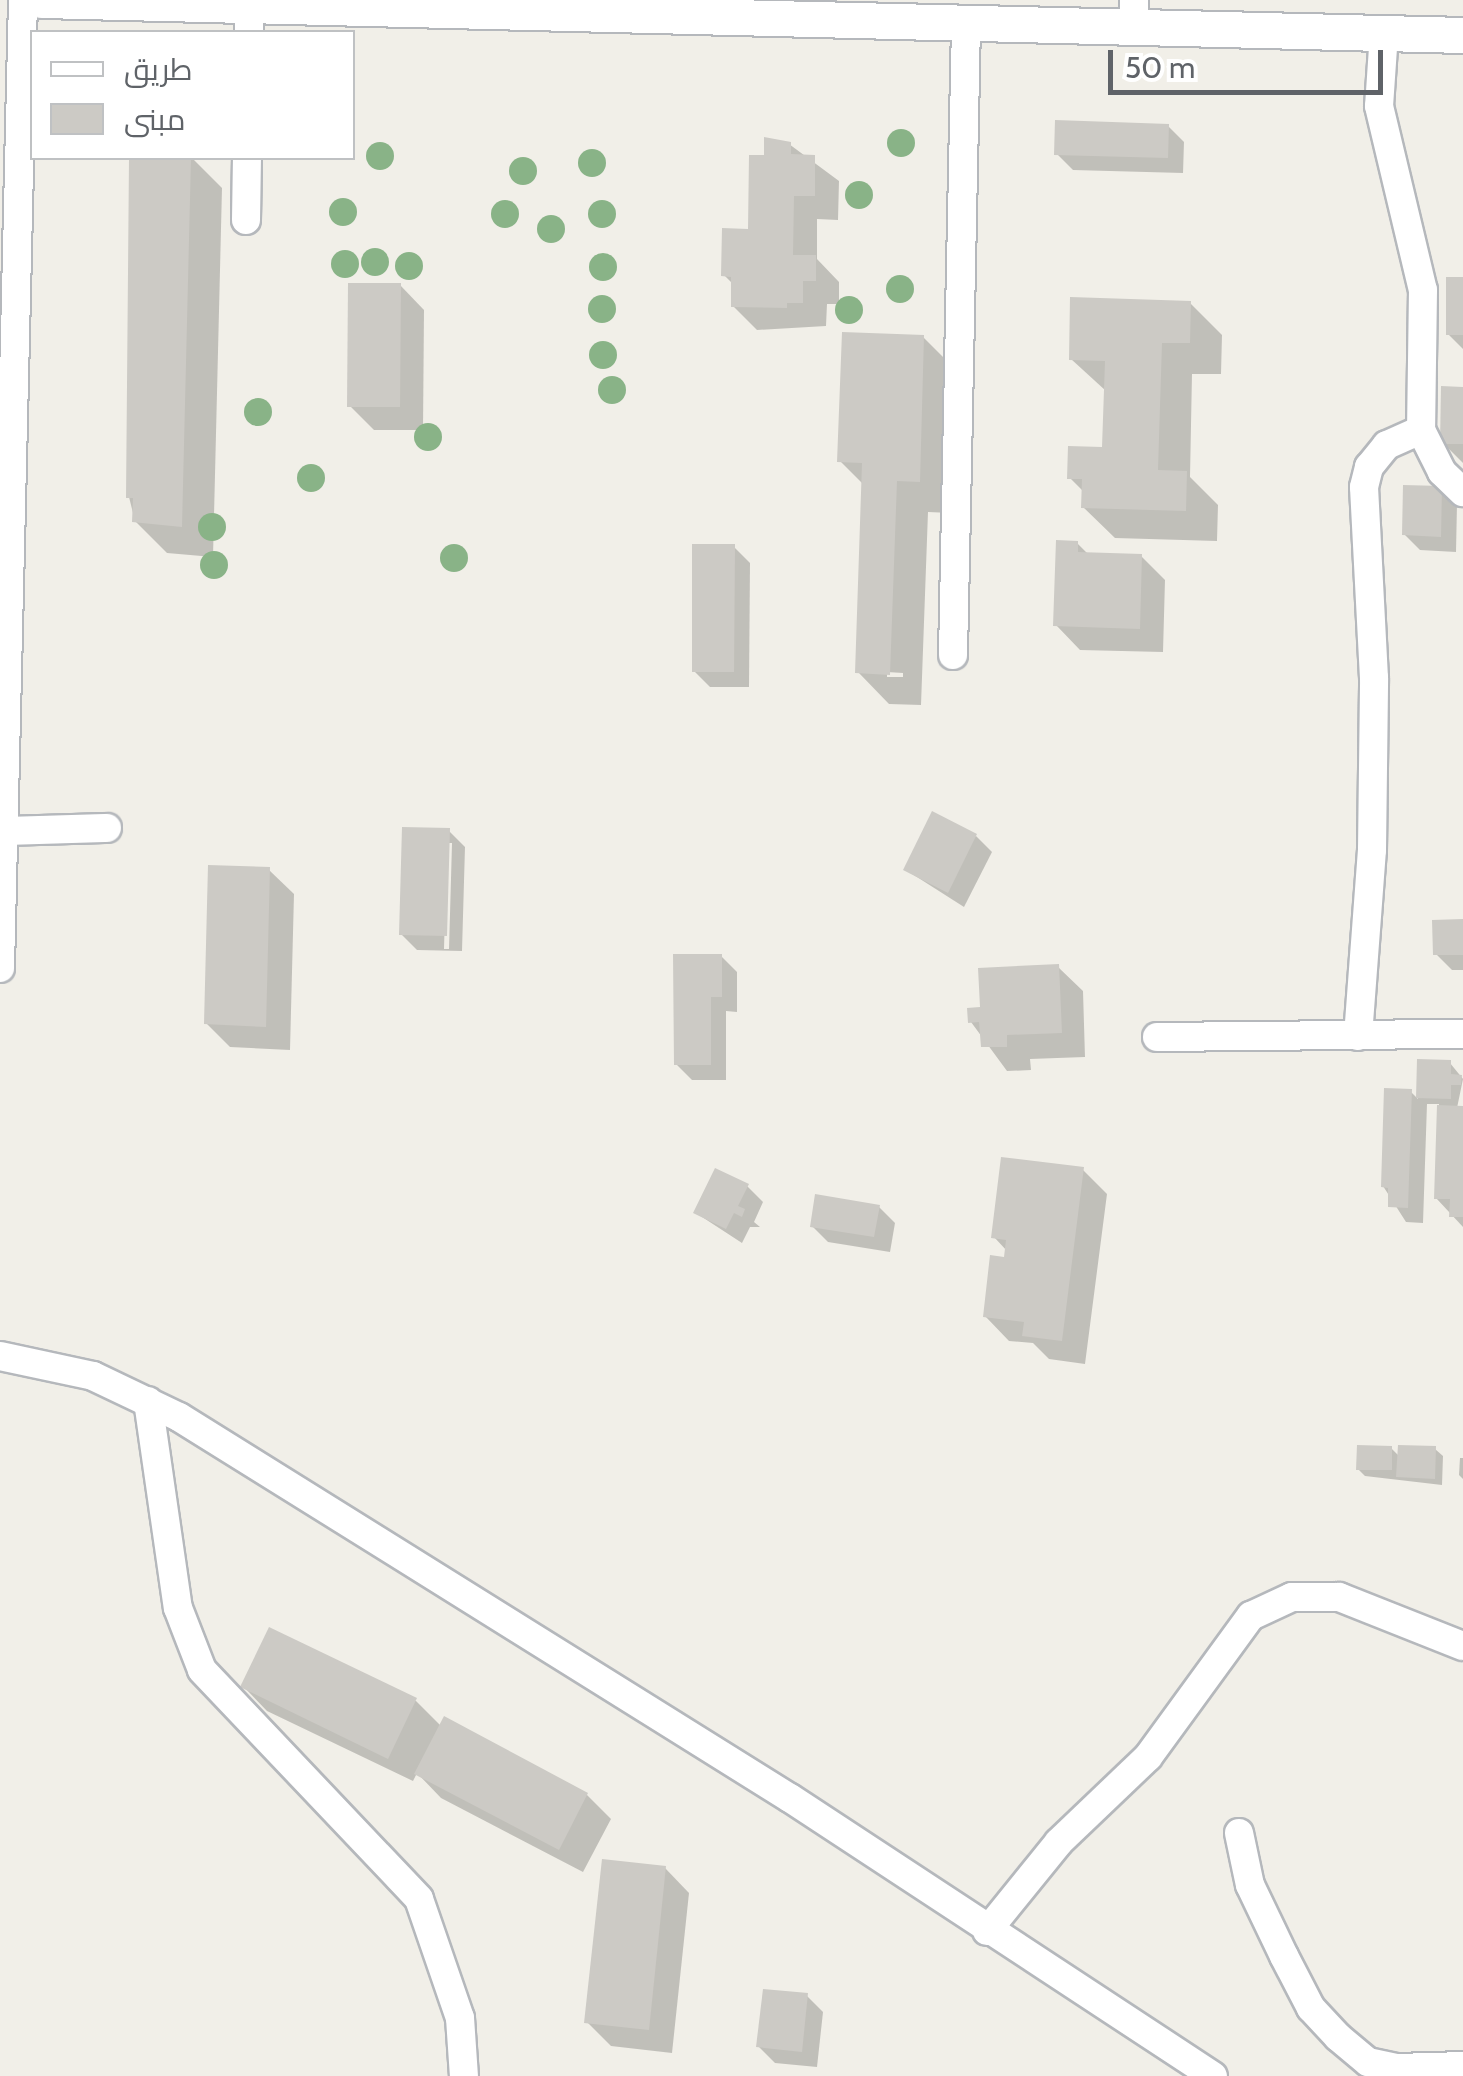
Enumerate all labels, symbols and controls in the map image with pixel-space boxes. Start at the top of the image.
legend [30,30,355,160]
scale bar [1113,30,1388,92]
text: 50 m [1125,49,1195,86]
text: طريق [124,51,193,88]
text: مبنى [124,101,185,138]

